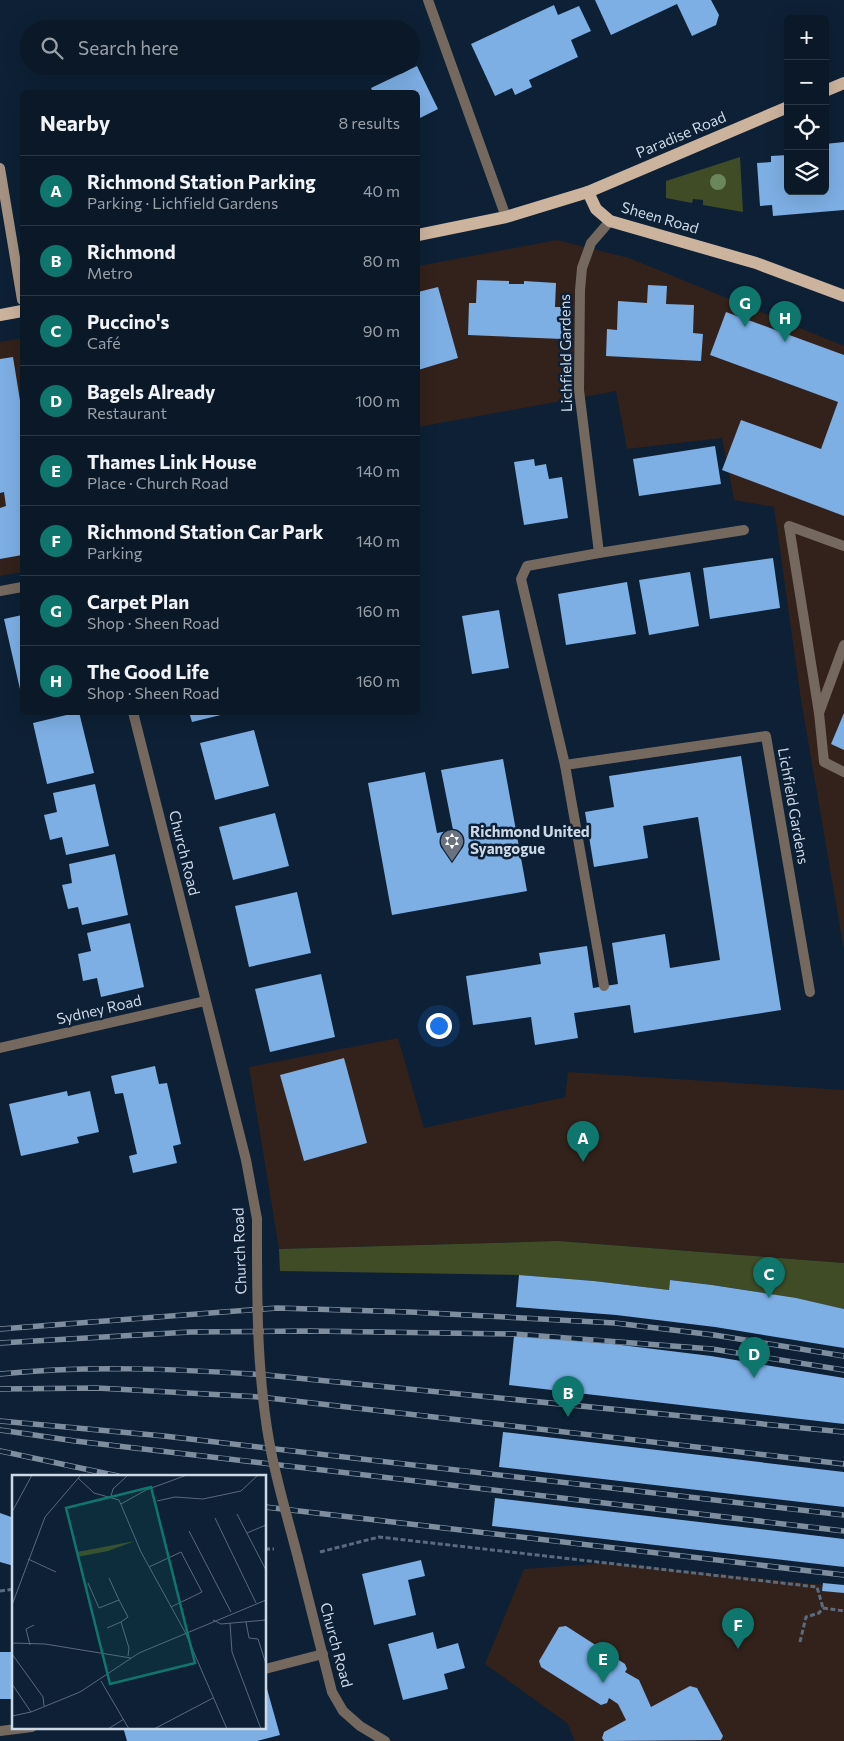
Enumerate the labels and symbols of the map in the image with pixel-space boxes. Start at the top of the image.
street label: Paradise Road [633,107,728,161]
street label: Sheen Road [619,197,701,237]
pin: G [729,286,761,327]
street label: Lichfield Gardens [555,294,575,412]
pin: H [769,301,801,342]
street label: Lichfield Gardens [775,746,813,866]
street label: Church Road [166,808,204,897]
place label: Richmond United Syangogue [470,822,590,857]
synagogue icon: Richmond United Syangogue [439,828,465,862]
street label: Sydney Road [55,991,143,1028]
your location [426,1013,452,1039]
pin: A [567,1121,599,1162]
street label: Church Road [228,1207,250,1295]
pin: C [753,1257,785,1298]
pin: D [738,1337,770,1378]
pin: B [552,1376,584,1417]
inset map [12,1475,266,1728]
street label: Church Road [317,1600,357,1689]
pin: F [722,1608,754,1649]
pin: E [587,1642,619,1683]

